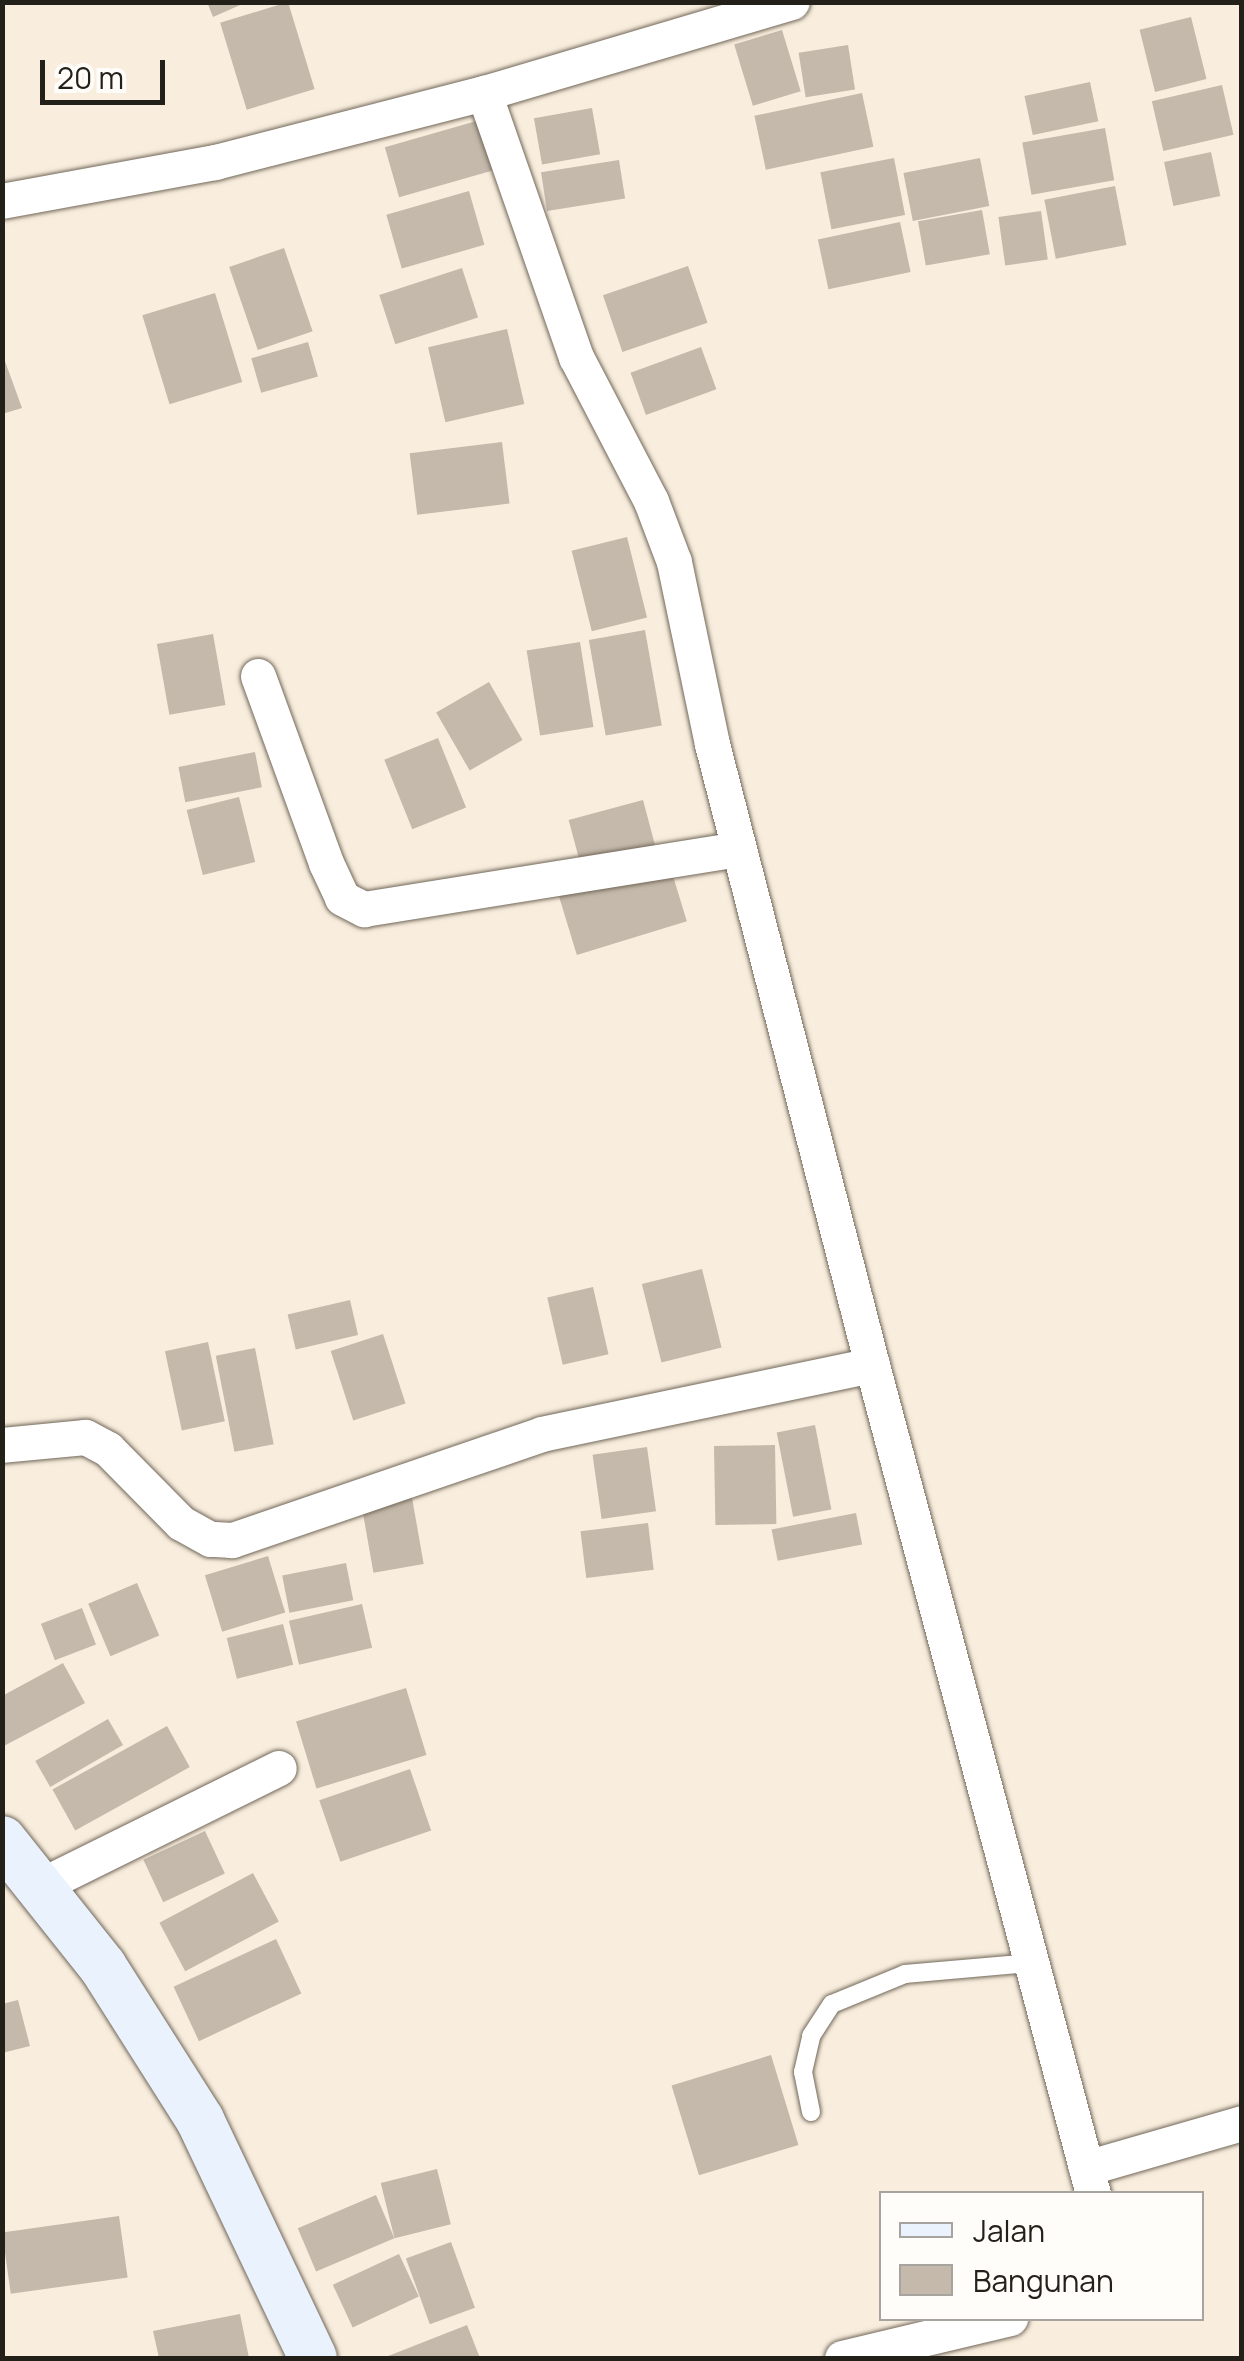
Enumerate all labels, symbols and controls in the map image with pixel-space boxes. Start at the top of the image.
scale bar [45,40,170,102]
text: 20 m [57,57,124,98]
legend [879,2191,1204,2321]
text: Jalan [973,2210,1045,2251]
text: Bangunan [973,2260,1114,2301]

